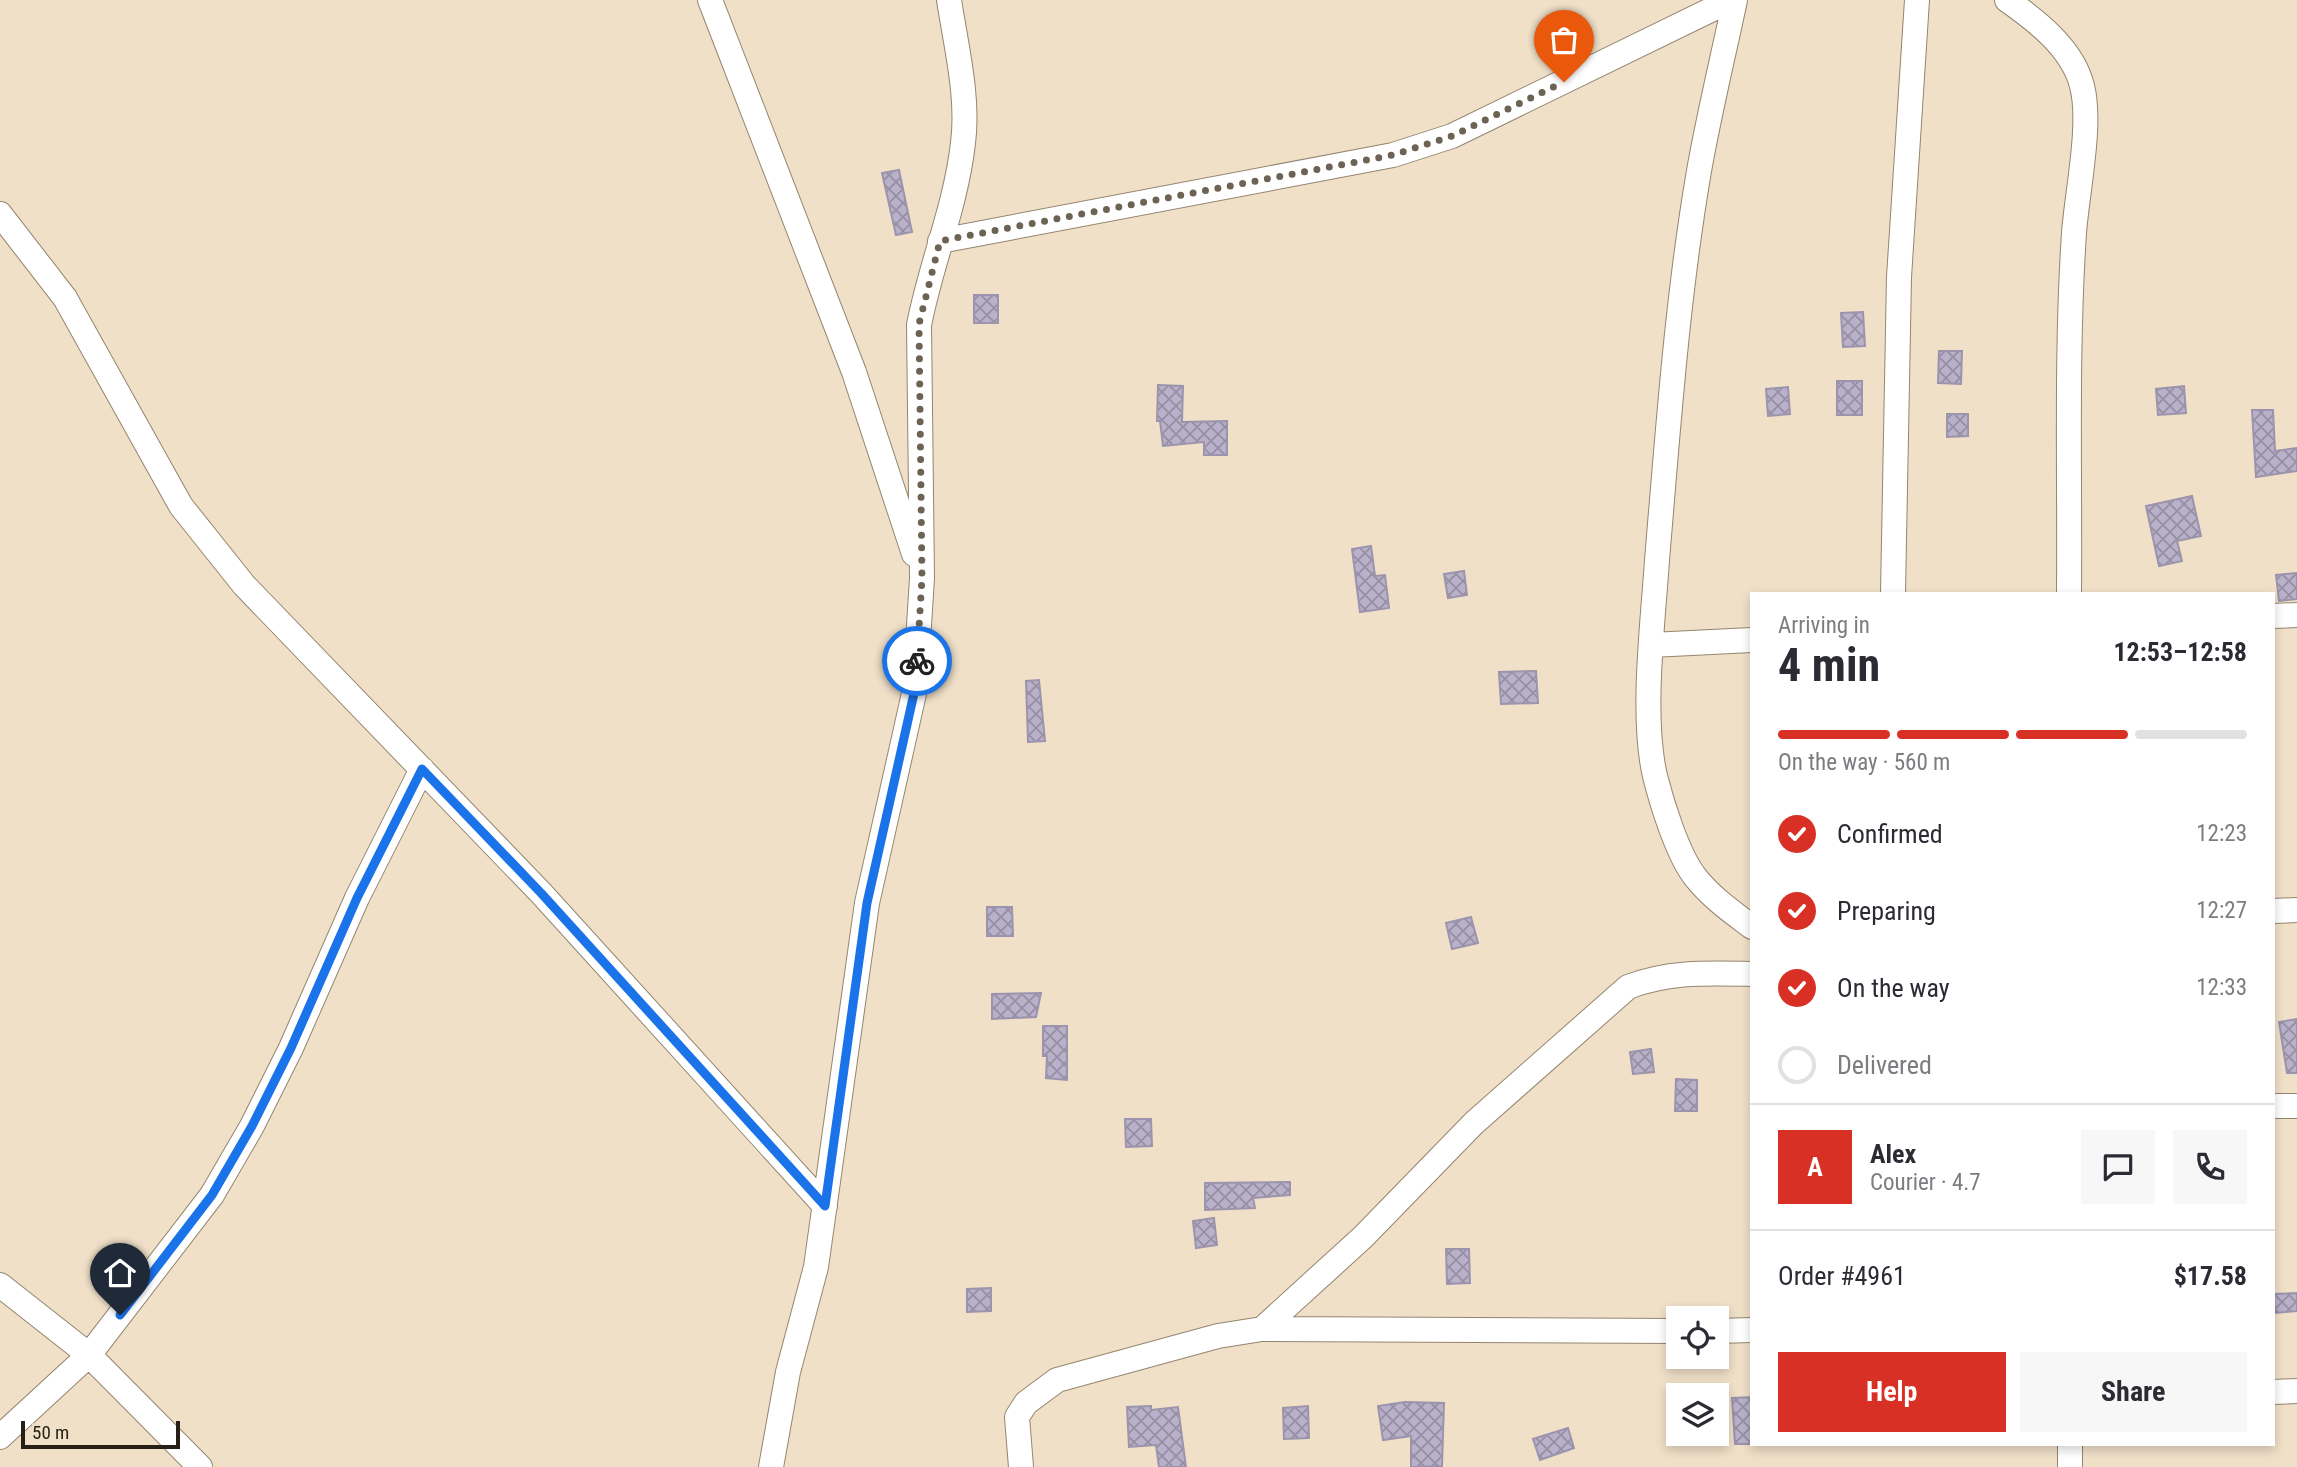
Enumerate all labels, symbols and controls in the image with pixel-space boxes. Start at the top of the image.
pin [1534,10,1594,82]
icon: bag [1545,21,1583,59]
text: Arriving in [1778,612,1870,639]
courier [882,626,952,696]
text: 12:53–12:58 [2113,637,2247,667]
text: 4 min [1778,638,1880,692]
icon: bike [898,642,936,680]
text: On the way · 560 m [1778,749,1950,776]
icon: check [1778,815,1816,853]
text: Confirmed [1837,819,1943,849]
text: 12:23 [2196,820,2247,847]
icon: check [1778,892,1816,930]
text: Preparing [1837,896,1936,926]
text: 12:27 [2196,897,2247,924]
icon: check [1778,969,1816,1007]
text: On the way [1837,973,1950,1003]
text: 12:33 [2196,974,2247,1001]
text: Delivered [1837,1050,1932,1080]
button: chat [2081,1130,2155,1204]
button: phone [2173,1130,2247,1204]
text: Alex [1870,1139,1916,1169]
text: A [1807,1152,1823,1182]
text: Courier · 4.7 [1870,1169,1981,1196]
pin [90,1243,150,1315]
icon: home [101,1254,139,1292]
text: Order #4961 [1778,1261,1906,1291]
text: $17.58 [2174,1261,2247,1291]
map controls [1666,1306,1729,1446]
button: locate [1666,1306,1729,1369]
button: Help [1778,1352,2006,1432]
button: Share [2020,1352,2247,1432]
button: layers [1666,1383,1729,1446]
scale bar [21,1418,180,1450]
text: 50 m [32,1421,69,1444]

